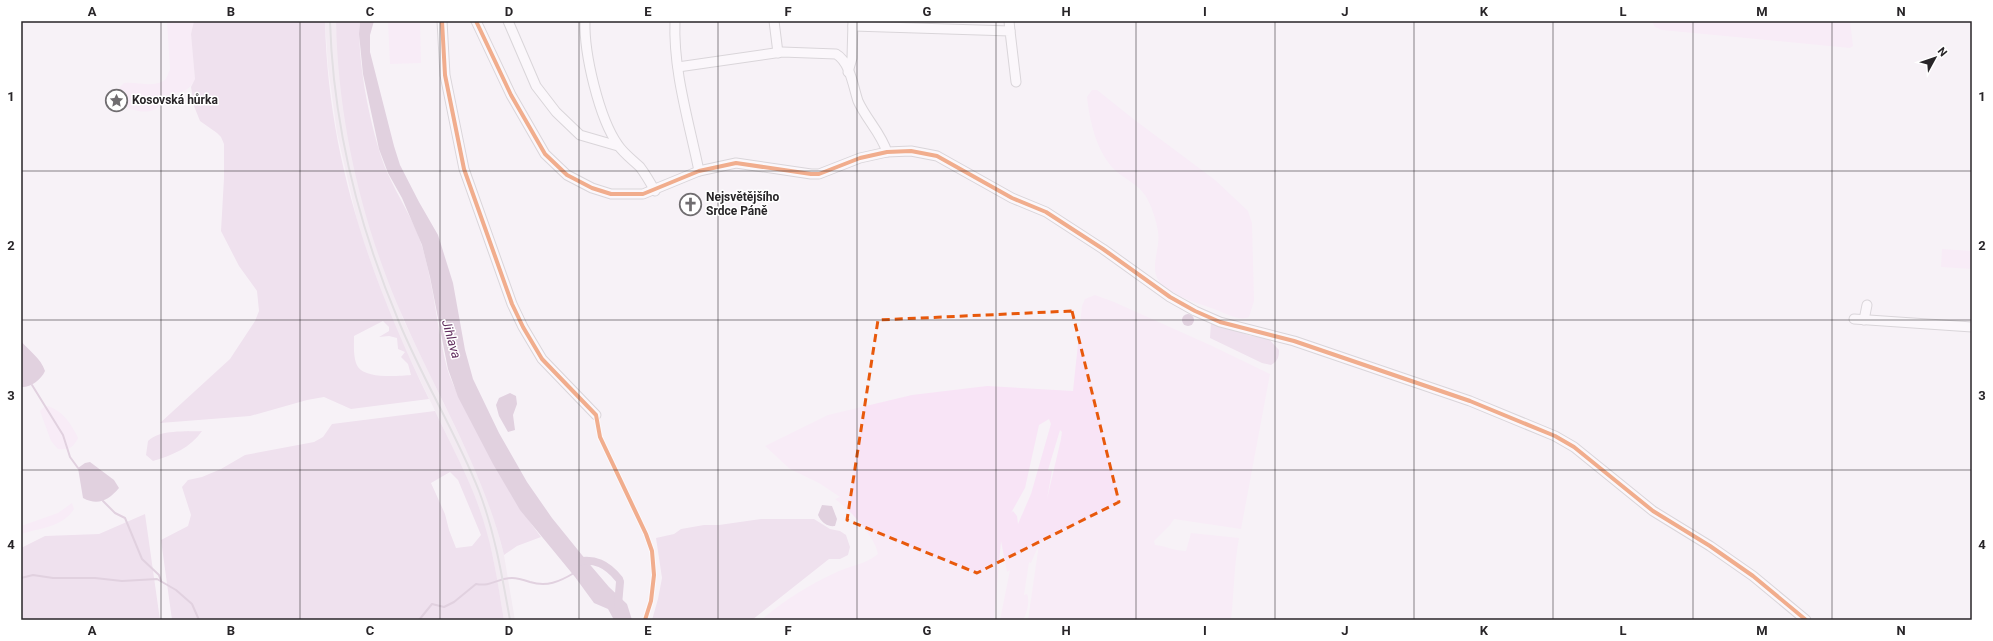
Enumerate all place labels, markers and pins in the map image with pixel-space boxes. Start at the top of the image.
place icon: Kosovská hůrka [103,87,129,113]
place label: Kosovská hůrka [132,93,218,107]
place label: Nejsvětějšího Srdce Páně [706,190,780,218]
church icon: Nejsvětějšího Srdce Páně [678,191,704,217]

